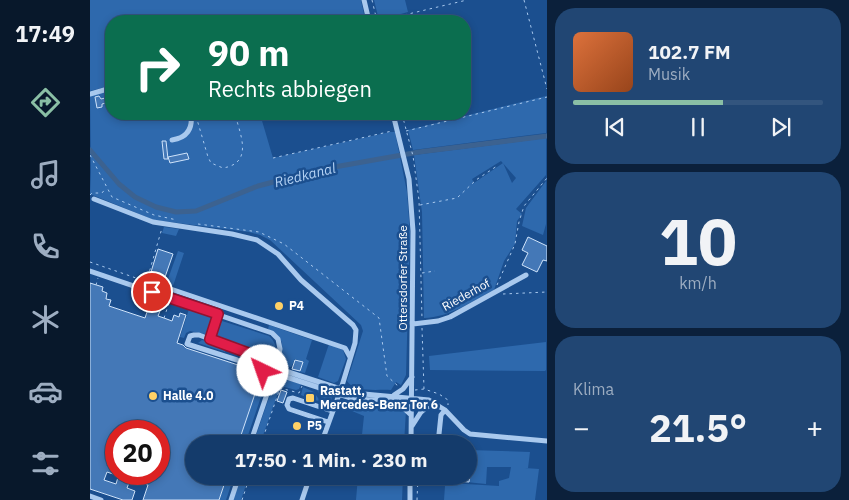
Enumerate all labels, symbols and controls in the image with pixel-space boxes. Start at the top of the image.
text: 17:49 [15,19,75,48]
text: 90 m [208,30,290,76]
icon: right [125,35,190,100]
text: 102.7 FM [648,40,731,64]
text: Musik [648,64,690,84]
text: Rechts abbiegen [208,74,372,103]
icon: directions [28,85,63,120]
icon: previous [601,113,629,141]
icon: pause [684,113,712,141]
icon: next [767,113,795,141]
icon: music [28,157,63,192]
water label: Riedkanal [272,159,338,191]
text: 10 [659,198,737,283]
street label: Ottersdorfer Straße [395,225,410,331]
icon: phone [28,229,63,264]
pin [131,271,173,313]
text: km/h [679,273,717,293]
street label: Riederhof [439,275,492,314]
icon: arrive [138,278,166,306]
place label: P4 [289,298,304,313]
marker: P4 [273,300,285,312]
icon: climate [28,302,63,337]
position arrow [236,344,288,396]
icon: car [28,374,63,409]
text: Klima [573,379,614,399]
place label: Rastatt, Mercedes-Benz Tor 6 [320,383,438,412]
place label: Halle 4.0 [163,388,213,403]
marker: Halle 4.0 [147,390,159,402]
marker: Rastatt, Mercedes-Benz Tor 6 [304,392,316,404]
text: 21.5° [649,403,747,452]
text: − [573,409,590,446]
text: + [806,409,823,446]
place label: P5 [307,418,322,433]
speed limit sign: 20 [105,420,170,485]
marker: P5 [291,420,303,432]
icon: filters [28,446,63,481]
text: 17:50 · 1 Min. · 230 m [234,448,428,472]

